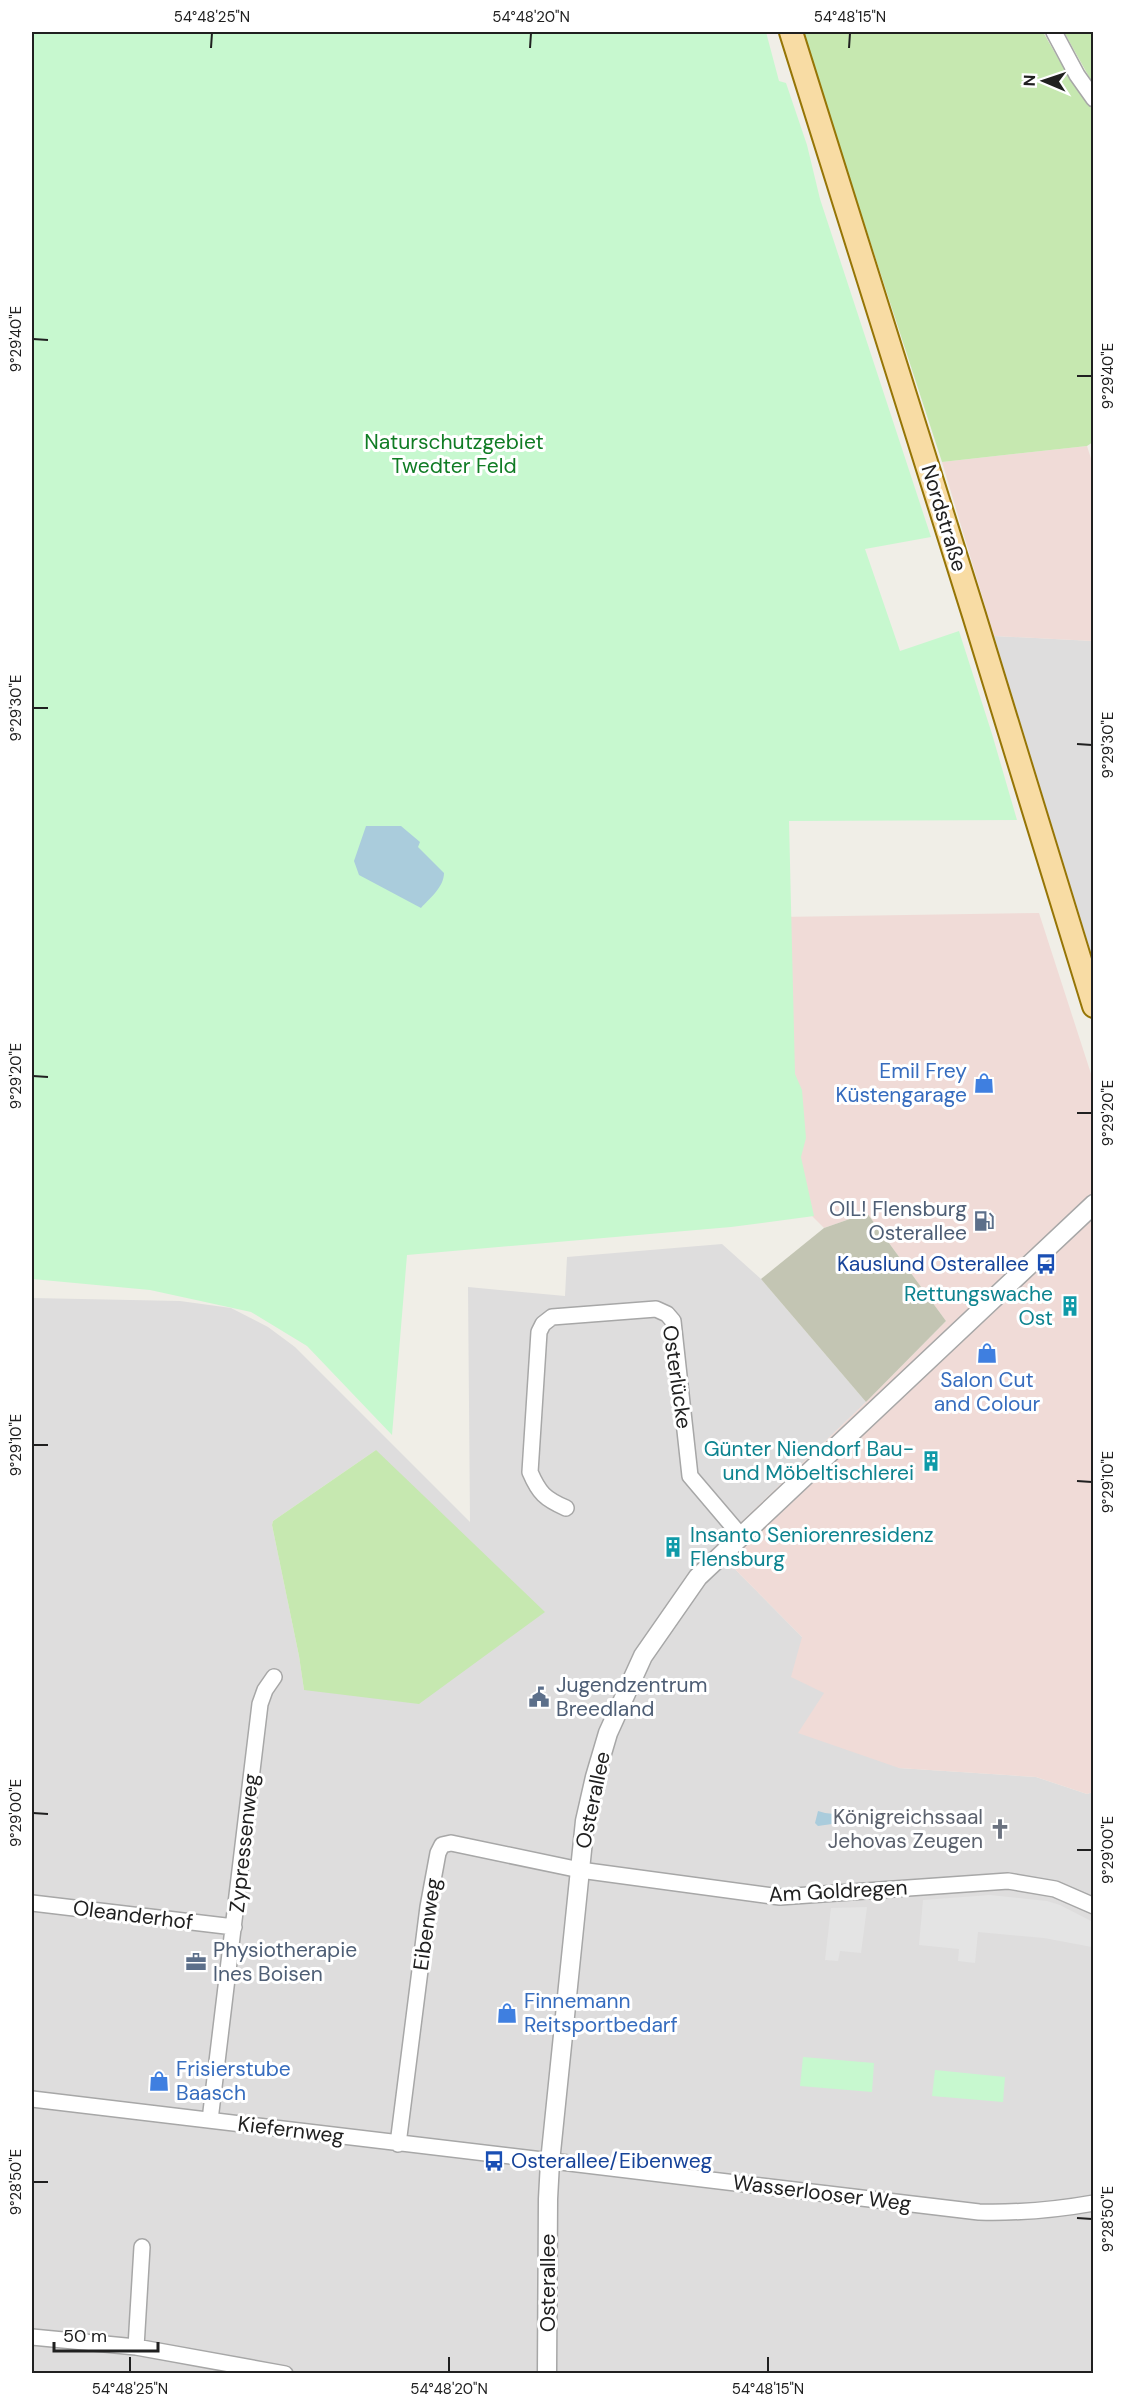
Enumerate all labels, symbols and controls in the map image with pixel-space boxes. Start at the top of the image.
text: 54°48'25"N [174,7,250,27]
text: 54°48'20"N [492,7,570,27]
text: 54°48'15"N [814,7,886,27]
north arrow [1014,51,1074,111]
text: N [1019,74,1040,87]
text: 9°29'40"E [6,306,26,372]
text: 9°29'40"E [1098,343,1118,409]
park label: Naturschutzgebiet Twedter Feld [364,428,544,480]
street label: Nordstraße [914,461,974,575]
text: 9°29'30"E [6,675,26,741]
text: 9°29'30"E [1098,712,1118,778]
text: 9°29'20"E [6,1043,26,1109]
place label: Emil Frey Küstengarage [835,1057,967,1109]
shop icon: Emil Frey Küstengarage [972,1071,996,1095]
text: 9°29'20"E [1098,1080,1118,1146]
place label: OIL! Flensburg Osterallee [829,1195,967,1247]
fuel station icon: OIL! Flensburg Osterallee [972,1209,996,1233]
place label: Kauslund Osterallee [837,1250,1029,1278]
bus stop icon: Kauslund Osterallee [1034,1252,1058,1276]
place label: Rettungswache Ost [904,1280,1053,1332]
building icon: Rettungswache Ost [1058,1294,1082,1318]
street label: Osterlücke [656,1323,698,1431]
shop icon: Salon Cut and Colour [975,1341,999,1365]
place label: Salon Cut and Colour [934,1366,1041,1418]
text: 9°29'10"E [6,1414,26,1476]
place label: Günter Niendorf Bau- und Möbeltischlerei [704,1435,914,1487]
building icon: Günter Niendorf Bau- und Möbeltischlerei [919,1449,943,1473]
text: 9°29'10"E [1098,1451,1118,1513]
place label: Insanto Seniorenresidenz Flensburg [690,1521,934,1573]
building icon: Insanto Seniorenresidenz Flensburg [661,1535,685,1559]
place label: Jugendzentrum Breedland [556,1671,707,1723]
public building icon: Jugendzentrum Breedland [527,1685,551,1709]
street label: Osterallee [569,1749,617,1851]
street label: Zypressenweg [223,1772,265,1914]
text: 9°29'00"E [6,1779,26,1847]
place label: Königreichssaal Jehovas Zeugen [828,1803,983,1855]
text: 9°29'00"E [1098,1816,1118,1884]
church icon: Königreichssaal Jehovas Zeugen [988,1817,1012,1841]
street label: Am Goldregen [768,1873,908,1909]
street label: Eibenweg [407,1876,447,1972]
street label: Oleanderhof [71,1894,195,1936]
place label: Physiotherapie Ines Boisen [213,1936,357,1988]
office icon: Physiotherapie Ines Boisen [184,1950,208,1974]
place label: Finnemann Reitsportbedarf [524,1987,678,2039]
shop icon: Finnemann Reitsportbedarf [495,2001,519,2025]
place label: Frisierstube Baasch [176,2055,291,2107]
shop icon: Frisierstube Baasch [147,2069,171,2093]
street label: Kiefernweg [236,2110,346,2150]
place label: Osterallee/Eibenweg [511,2147,713,2175]
text: 9°28'50"E [6,2149,26,2215]
bus stop icon: Osterallee/Eibenweg [482,2149,506,2173]
street label: Wasserlooser Weg [731,2168,913,2218]
text: 9°28'50"E [1098,2186,1118,2252]
street label: Osterallee [534,2234,562,2332]
scale bar [54,2315,158,2353]
text: 50 m [63,2324,107,2348]
text: 54°48'25"N [92,2379,168,2399]
text: 54°48'20"N [410,2379,488,2399]
text: 54°48'15"N [732,2379,804,2399]

